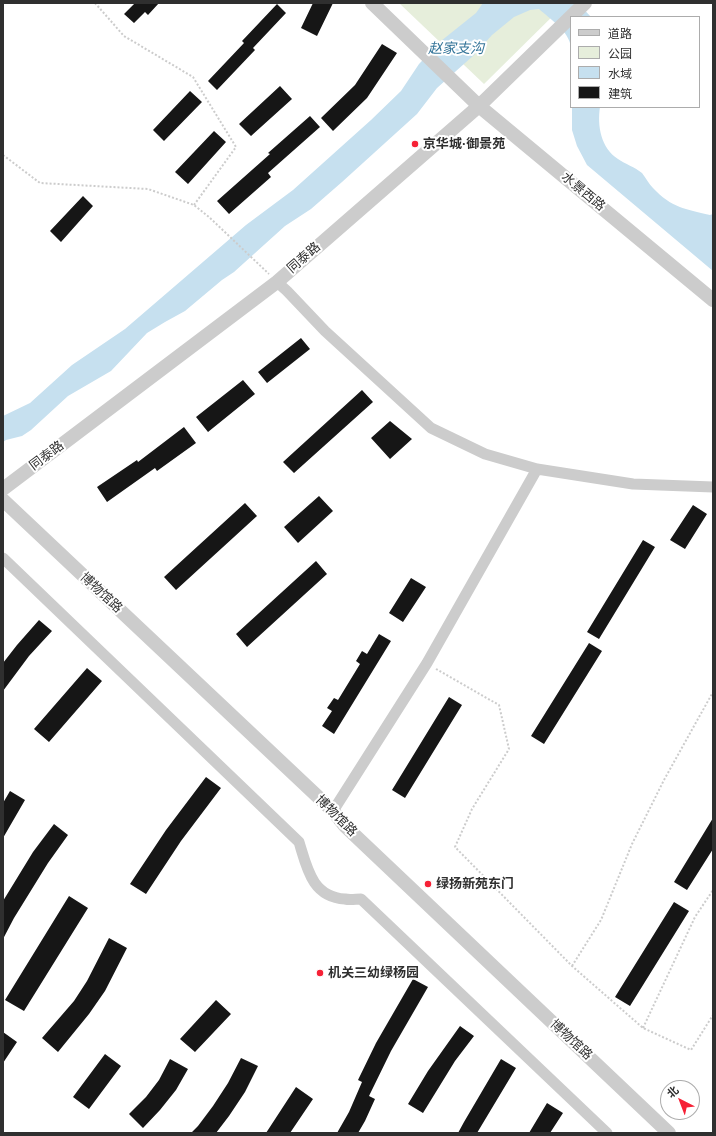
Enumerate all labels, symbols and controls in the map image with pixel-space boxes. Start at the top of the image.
legend [570,16,700,108]
text: 道路 [608,27,632,41]
water label: 赵家支沟 [428,41,484,57]
text: 公园 [608,47,632,61]
text: 水域 [608,67,632,81]
text: 建筑 [608,87,632,101]
place label: 京华城·御景苑 [423,136,505,152]
marker: 京华城·御景苑 [410,139,420,149]
street label: 水景西路 [558,169,608,215]
street label: 同泰路 [284,239,324,277]
street label: 同泰路 [27,438,67,474]
street label: 博物馆路 [77,570,125,616]
street label: 博物馆路 [312,792,360,840]
place label: 绿扬新苑东门 [436,876,514,892]
marker: 绿扬新苑东门 [423,879,433,889]
place label: 机关三幼绿杨园 [328,965,419,981]
marker: 机关三幼绿杨园 [315,968,325,978]
street label: 博物馆路 [547,1017,595,1063]
north arrow [660,1080,700,1120]
text: 北 [665,1084,681,1100]

